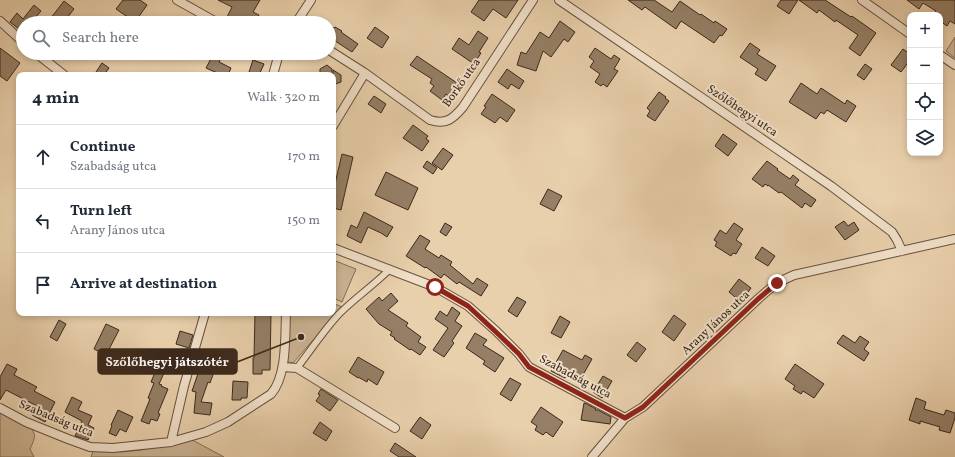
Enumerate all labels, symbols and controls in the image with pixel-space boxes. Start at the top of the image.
map controls [907,12,943,156]
button: + [907,12,943,48]
search box [16,16,336,60]
icon: search [30,27,52,49]
text: Search here [62,28,139,49]
button: − [907,48,943,84]
street label: Borkő utca [439,55,485,111]
street label: Szőlőhegyi utca [703,81,781,141]
button: locate [907,84,943,120]
text: 4 min [32,87,79,110]
text: Walk · 320 m [247,89,320,107]
button: layers [907,120,943,156]
text: Continue [70,137,135,158]
icon: ahead [32,146,54,168]
text: 170 m [287,148,320,166]
text: Szabadság utca [70,158,156,176]
text: Turn left [70,201,132,222]
icon: left [32,210,54,232]
text: 150 m [287,212,320,230]
text: Arany János utca [70,222,165,240]
icon: arrive [32,274,54,296]
text: Arrive at destination [70,274,217,295]
route end [768,274,786,292]
route start [426,278,444,296]
street label: Arany János utca [678,287,754,359]
callout: Szőlőhegyi játszótér [98,349,237,374]
street label: Szabadság utca [536,351,614,403]
text: Szőlőhegyi játszótér [105,354,229,372]
street label: Szabadság utca [16,397,96,441]

